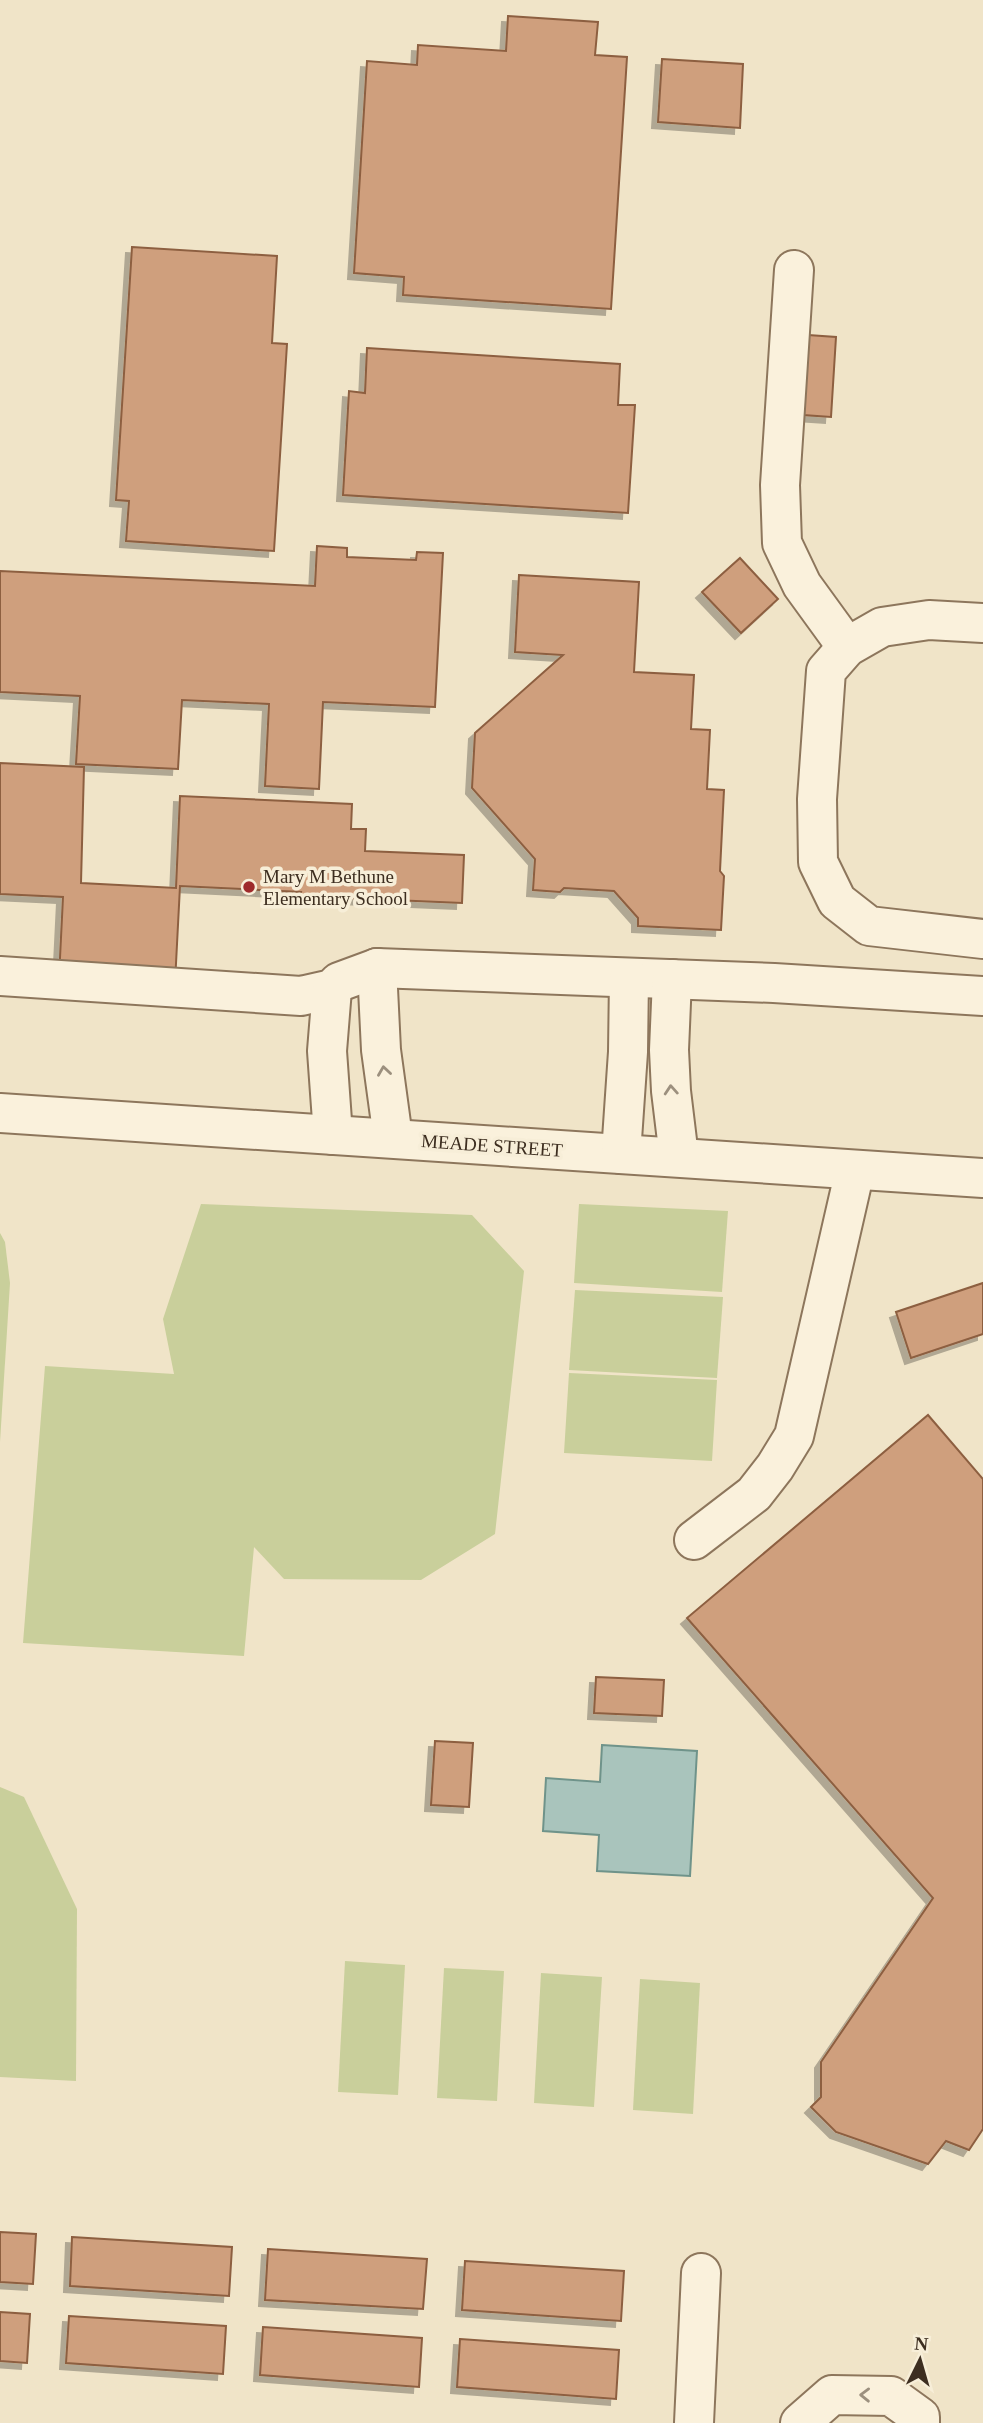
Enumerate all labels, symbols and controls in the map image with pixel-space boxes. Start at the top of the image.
place label: Mary M Bethune Elementary School [263,866,408,909]
marker: Mary M Bethune Elementary School [241,879,257,895]
one-way arrow [376,1065,391,1077]
one-way arrow [664,1084,679,1095]
street label: MEADE STREET [420,1130,564,1161]
north arrow [885,2325,955,2395]
text: N [914,2333,929,2355]
one-way arrow [859,2387,870,2403]

